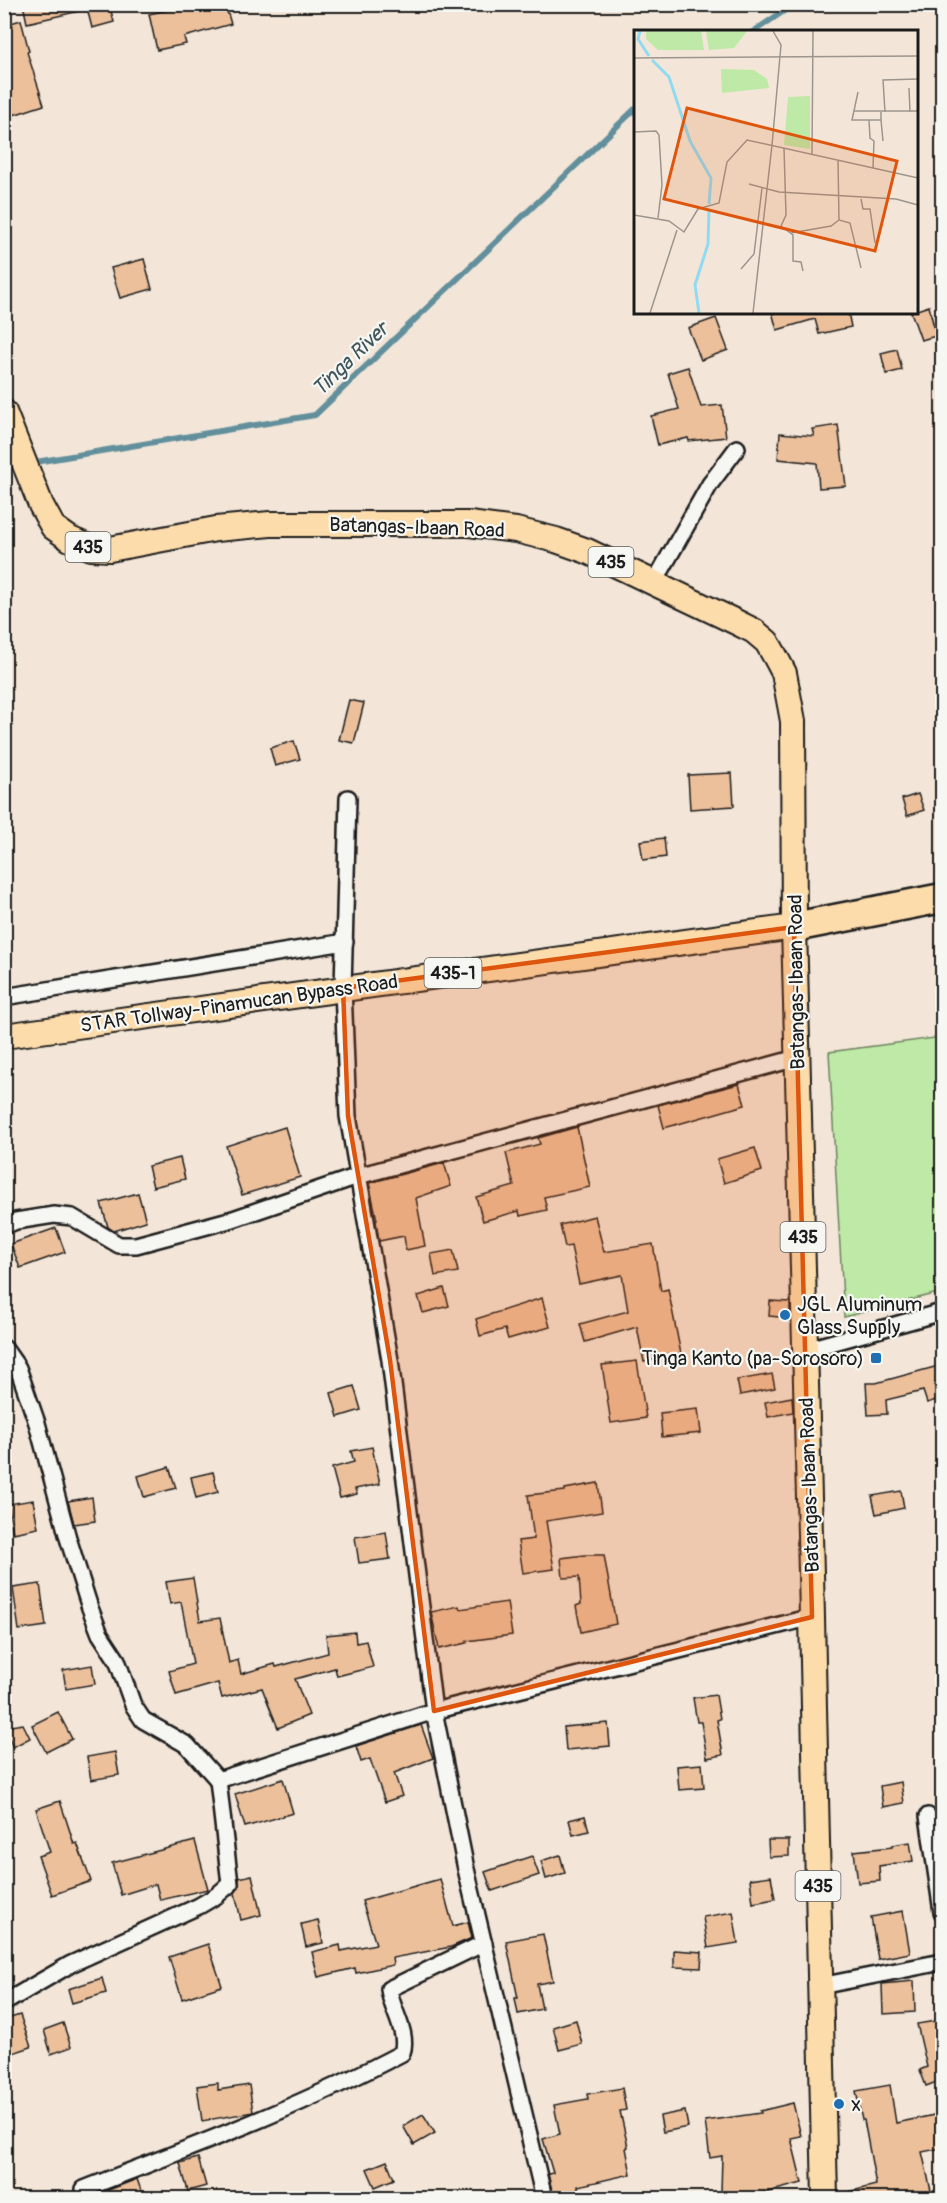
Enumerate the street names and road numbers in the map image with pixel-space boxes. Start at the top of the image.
street label: Batangas-Ibaan Road [329,512,505,543]
road number: 435 [66,532,110,562]
road number: 435 [588,547,634,577]
street label: Batangas-Ibaan Road [782,894,811,1070]
road number: 435-1 [424,958,482,988]
street label: STAR Tollway-Pinamucan Bypass Road [79,969,400,1038]
road number: 435 [780,1222,826,1252]
street label: Batangas-Ibaan Road [794,1397,825,1573]
road number: 435 [796,1871,840,1901]

